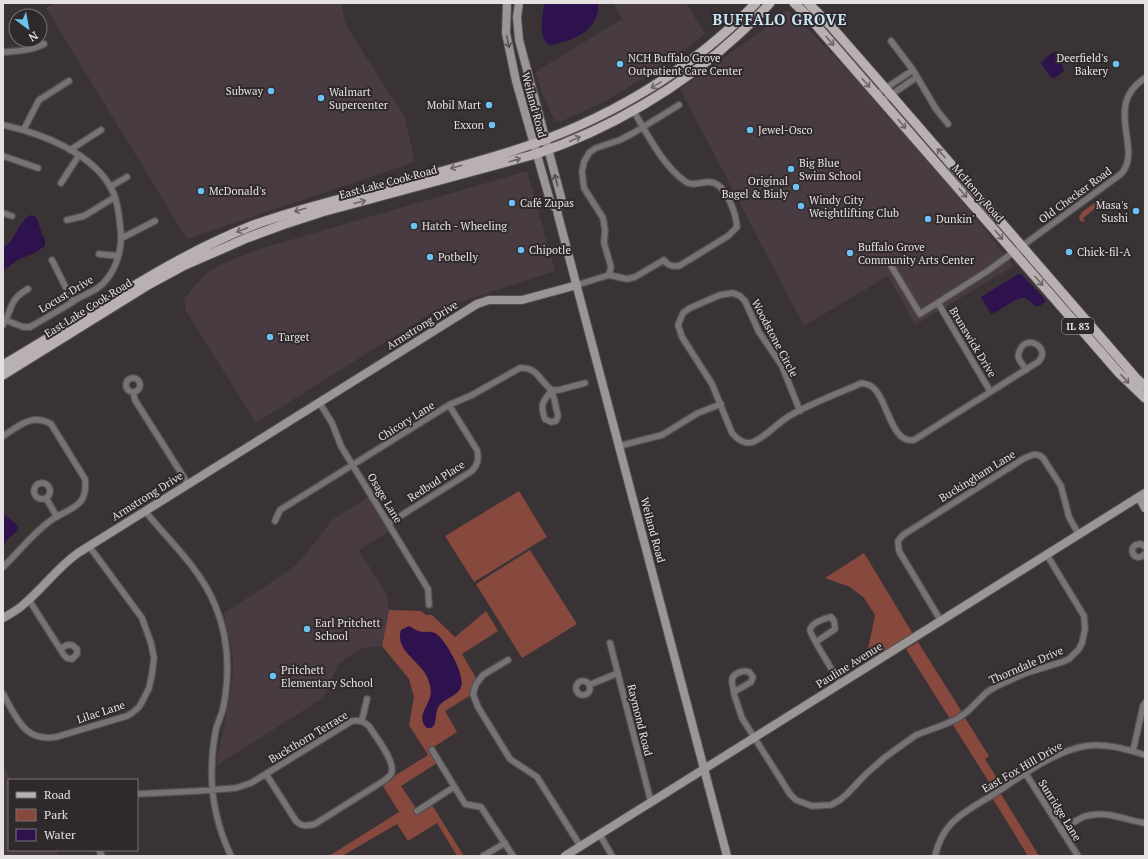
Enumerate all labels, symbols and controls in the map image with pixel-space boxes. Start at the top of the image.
north arrow [8,8,48,48]
district label: BUFFALO GROVE [712,9,848,29]
text: N [25,28,41,45]
one-way arrow [504,35,512,48]
one-way arrow [826,36,835,47]
place label: NCH Buffalo Grove Outpatient Care Center [628,51,743,78]
place label: Deerfield's Bakery [1056,51,1108,78]
marker: NCH Buffalo Grove Outpatient Care Center [615,59,625,69]
marker: Deerfield's Bakery [1111,59,1121,69]
street label: Weiland Road [519,71,549,139]
one-way arrow [862,77,871,88]
one-way arrow [650,81,662,89]
place label: Subway [226,84,263,98]
place label: Walmart Supercenter [329,85,389,112]
marker: Subway [266,86,276,96]
marker: Walmart Supercenter [316,93,326,103]
place label: Mobil Mart [427,98,481,112]
marker: Mobil Mart [484,100,494,110]
place label: Exxon [454,118,484,132]
one-way arrow [897,118,906,128]
marker: Exxon [487,120,497,130]
place label: Jewel-Osco [758,123,813,137]
marker: Jewel-Osco [745,125,755,135]
one-way arrow [568,135,580,142]
one-way arrow [936,148,945,158]
one-way arrow [508,156,521,163]
place label: Big Blue Swim School [799,156,861,183]
street label: McHenry Road [949,161,1007,225]
street label: East Lake Cook Road [338,162,438,202]
one-way arrow [450,164,463,171]
marker: Big Blue Swim School [786,164,796,174]
street label: Old Checker Road [1036,164,1114,226]
one-way arrow [552,174,559,187]
place label: Original Bagel & Bialy [722,174,788,201]
marker: Original Bagel & Bialy [791,182,801,192]
place label: McDonald's [209,184,266,198]
marker: McDonald's [196,186,206,196]
one-way arrow [958,188,967,198]
place label: Windy City Weightlifting Club [809,193,899,220]
place label: Café Zupas [520,196,574,210]
one-way arrow [353,198,366,205]
marker: Café Zupas [507,198,517,208]
place label: Masa's Sushi [1096,198,1128,225]
marker: Windy City Weightlifting Club [796,201,806,211]
marker: Masa's Sushi [1131,206,1141,216]
one-way arrow [293,207,306,214]
place label: Dunkin' [936,212,975,226]
marker: Dunkin' [923,214,933,224]
place label: Hatch - Wheeling [422,219,507,233]
marker: Hatch - Wheeling [409,221,419,231]
one-way arrow [236,227,248,234]
one-way arrow [995,229,1004,240]
place label: Buffalo Grove Community Arts Center [858,240,975,267]
place label: Chipotle [529,243,571,257]
marker: Chipotle [516,245,526,255]
place label: Chick-fil-A [1077,245,1131,259]
marker: Chick-fil-A [1064,247,1074,257]
marker: Buffalo Grove Community Arts Center [845,248,855,258]
place label: Potbelly [438,250,478,264]
marker: Potbelly [425,252,435,262]
street label: Locust Drive [36,272,96,316]
street label: East Lake Cook Road [42,275,134,341]
one-way arrow [1035,276,1044,286]
street label: Armstrong Drive [384,297,461,353]
street label: Woodstone Circle [749,297,802,380]
street label: Brunswick Drive [946,304,1000,380]
road number: IL 83 [1062,318,1094,334]
place label: Target [278,330,310,344]
marker: Target [265,332,275,342]
one-way arrow [1120,373,1129,383]
street label: Chicory Lane [375,398,437,444]
street label: Buckingham Lane [936,447,1018,505]
street label: Redbud Place [405,457,468,505]
street label: Armstrong Drive [109,468,186,524]
street label: Osage Lane [365,470,406,526]
street label: Weiland Road [638,496,668,564]
place label: Earl Pritchett School [315,616,381,643]
marker: Earl Pritchett School [302,624,312,634]
street label: Pauline Avenue [813,639,885,691]
street label: Thorndale Drive [987,643,1066,687]
place label: Pritchett Elementary School [281,663,373,690]
marker: Pritchett Elementary School [268,671,278,681]
street label: Raymond Road [624,683,656,757]
street label: Lilac Lane [75,698,127,726]
street label: Buckthorn Terrace [266,708,351,766]
street label: East Fox Hill Drive [979,738,1065,796]
street label: Sunridge Lane [1036,777,1085,844]
legend [8,779,138,851]
text: Road [44,787,71,802]
text: Park [44,807,69,822]
text: Water [44,827,76,842]

